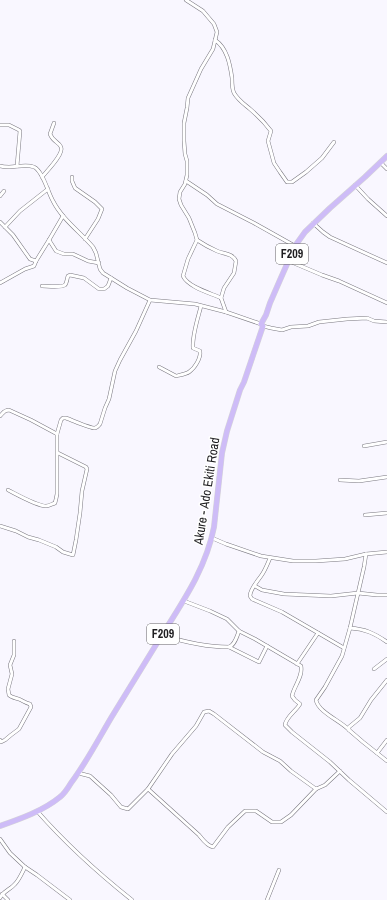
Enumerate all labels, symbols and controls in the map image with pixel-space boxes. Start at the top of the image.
road number: F209 [276,244,308,264]
street label: Akure - Ado Ekiti Road [189,436,223,547]
road number: F209 [147,624,179,644]

